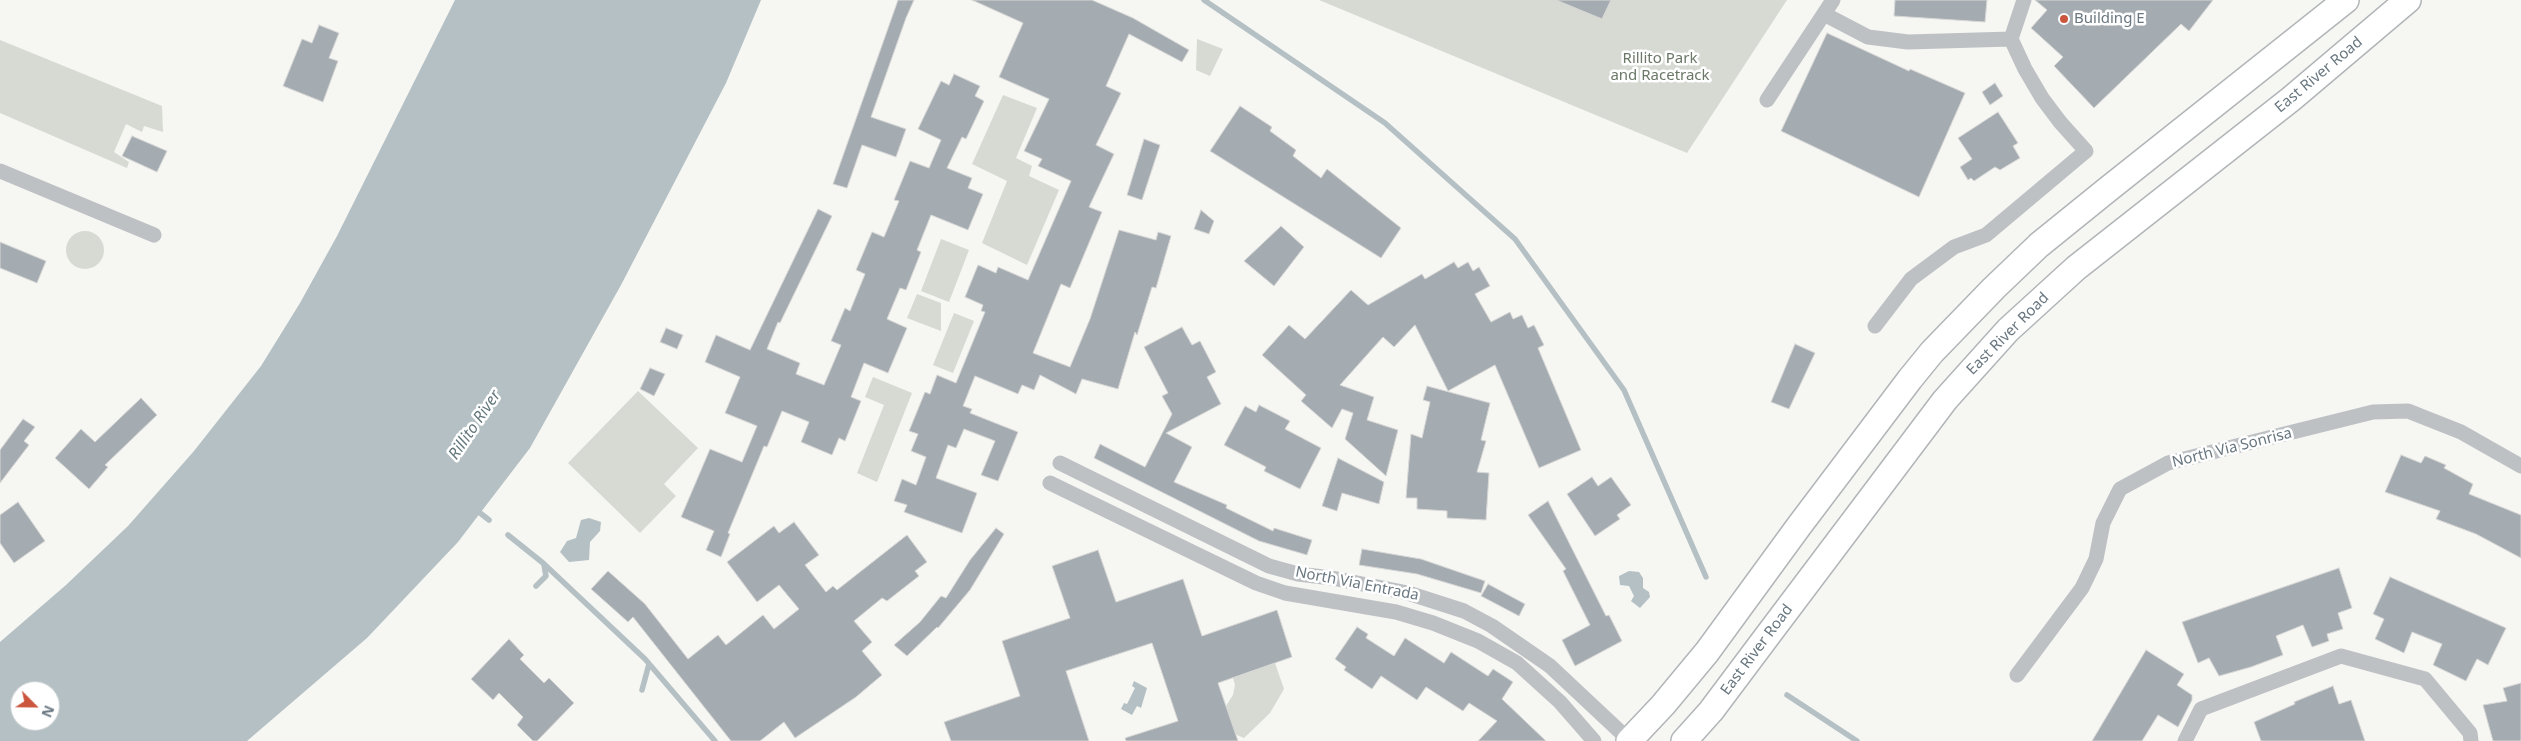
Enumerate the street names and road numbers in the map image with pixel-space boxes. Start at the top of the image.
street label: East River Road [2272,33,2366,117]
street label: East River Road [1963,289,2053,379]
street label: North Via Sonrisa [2170,424,2294,472]
street label: North Via Entrada [1294,563,1420,605]
street label: East River Road [1717,601,1797,699]

